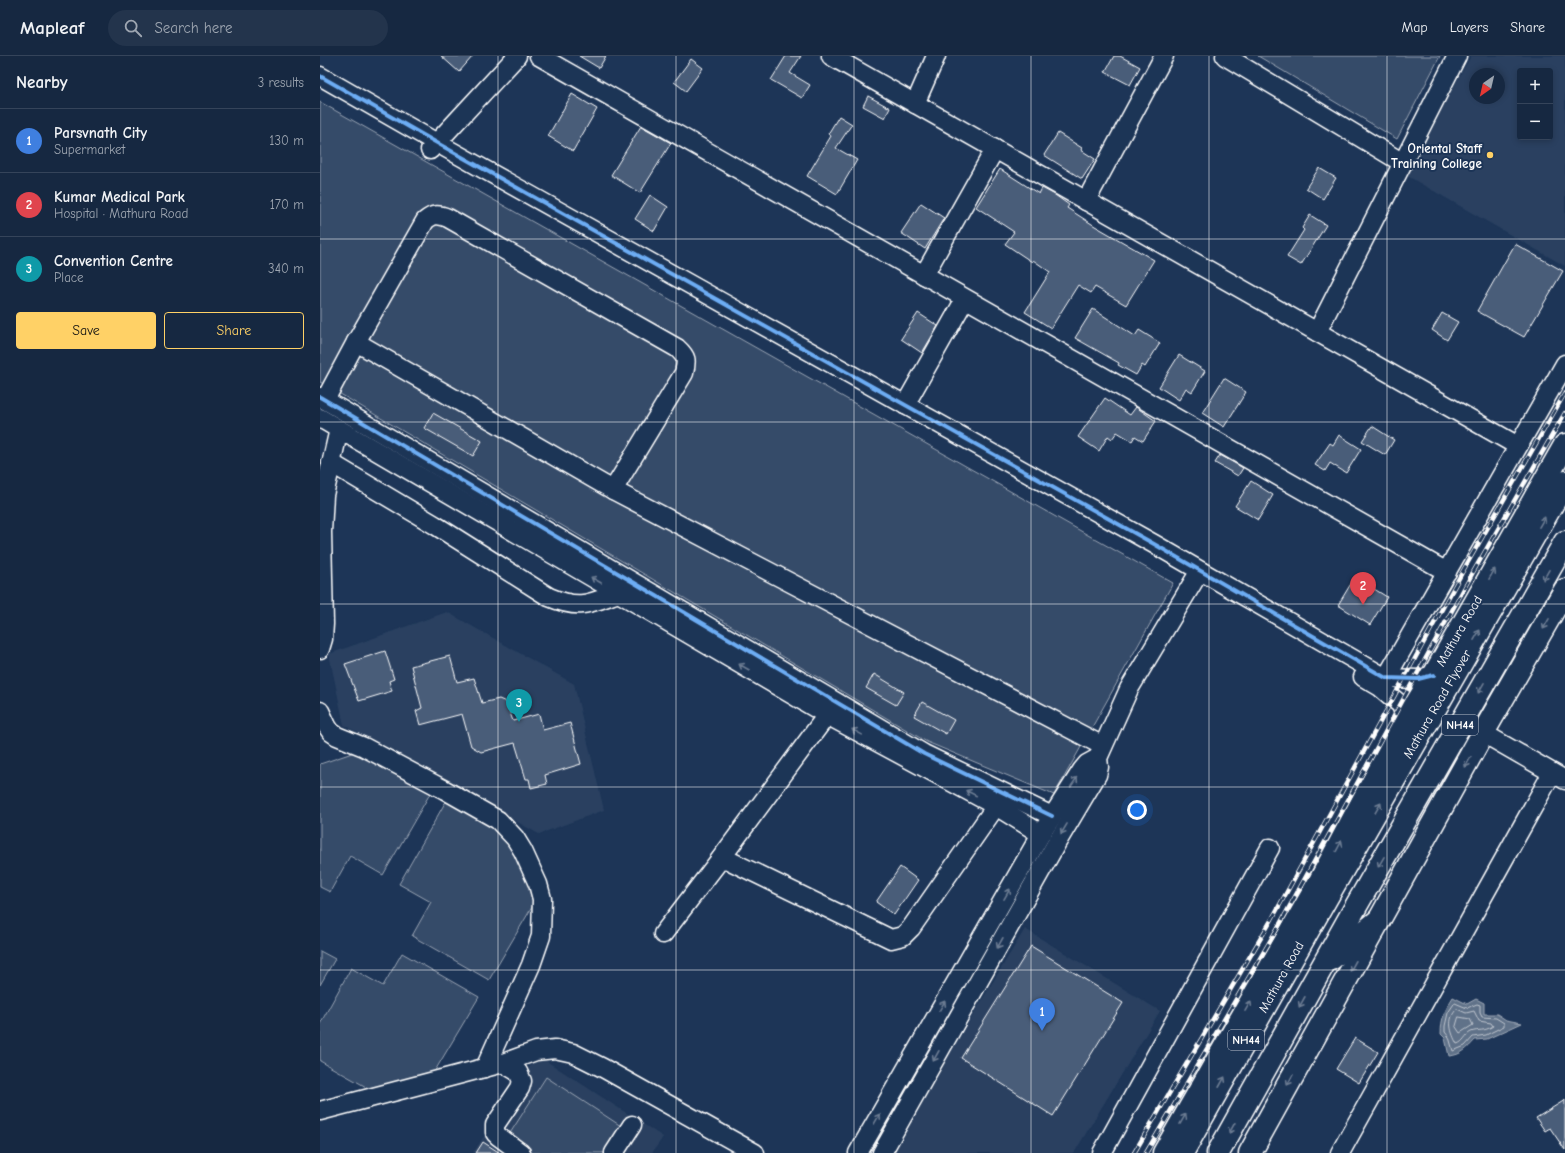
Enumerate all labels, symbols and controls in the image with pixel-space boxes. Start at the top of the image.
search box [108,10,388,46]
text: Mapleaf [20,17,84,39]
icon: search [122,17,144,39]
text: Search here [154,19,233,37]
text: Map [1401,19,1428,36]
text: Layers [1450,19,1488,36]
text: Share [1510,19,1545,36]
north arrow [1469,68,1505,104]
map controls [1517,68,1553,140]
button: + [1517,68,1553,104]
text: Nearby [16,73,67,92]
text: 3 results [258,75,304,90]
button: − [1517,104,1553,140]
text: Parsvnath City [54,124,147,142]
text: 1 [26,133,32,148]
text: 130 m [269,133,304,148]
place label: Oriental Staff Training College [1391,141,1483,171]
text: Supermarket [54,142,125,157]
marker: Oriental Staff Training College [1485,150,1495,160]
text: Kumar Medical Park [54,188,185,206]
text: 2 [26,197,32,212]
text: 170 m [270,197,304,212]
text: Hospital · Mathura Road [54,206,188,221]
text: Convention Centre [54,252,173,270]
text: 3 [26,261,32,276]
text: 340 m [268,261,304,276]
text: Place [54,270,84,285]
button: Save [16,312,156,349]
button: Share [164,312,304,349]
one-way arrow [1539,516,1546,528]
one-way arrow [1488,568,1496,580]
one-way arrow [1541,569,1549,581]
pin: 2 [1350,572,1376,605]
one-way arrow [590,575,602,583]
street label: Mathura Road [1433,593,1485,669]
one-way arrow [1541,618,1549,630]
one-way arrow [1474,629,1482,641]
street label: Mathura Road Flyover [1400,646,1475,761]
one-way arrow [738,662,750,670]
one-way arrow [1476,682,1484,694]
pin: 3 [506,689,532,722]
road number: NH44 [1442,715,1478,735]
one-way arrow [851,728,863,735]
one-way arrow [1463,756,1471,768]
one-way arrow [1070,777,1078,788]
one-way arrow [965,789,977,796]
your location [1127,800,1147,820]
one-way arrow [1374,803,1382,815]
one-way arrow [1060,823,1068,835]
one-way arrow [1336,840,1343,852]
one-way arrow [1377,855,1385,867]
one-way arrow [1003,888,1011,900]
one-way arrow [996,936,1004,948]
street label: Mathura Road [1255,939,1307,1015]
one-way arrow [1349,960,1357,972]
one-way arrow [1298,996,1306,1008]
pin: 1 [1029,998,1055,1031]
one-way arrow [938,1000,946,1012]
one-way arrow [1245,1001,1253,1013]
road number: NH44 [1228,1030,1264,1050]
one-way arrow [932,1050,940,1062]
one-way arrow [1286,1074,1294,1086]
one-way arrow [1219,1077,1226,1089]
one-way arrow [874,1113,881,1125]
one-way arrow [1180,1113,1188,1125]
one-way arrow [1228,1122,1236,1134]

